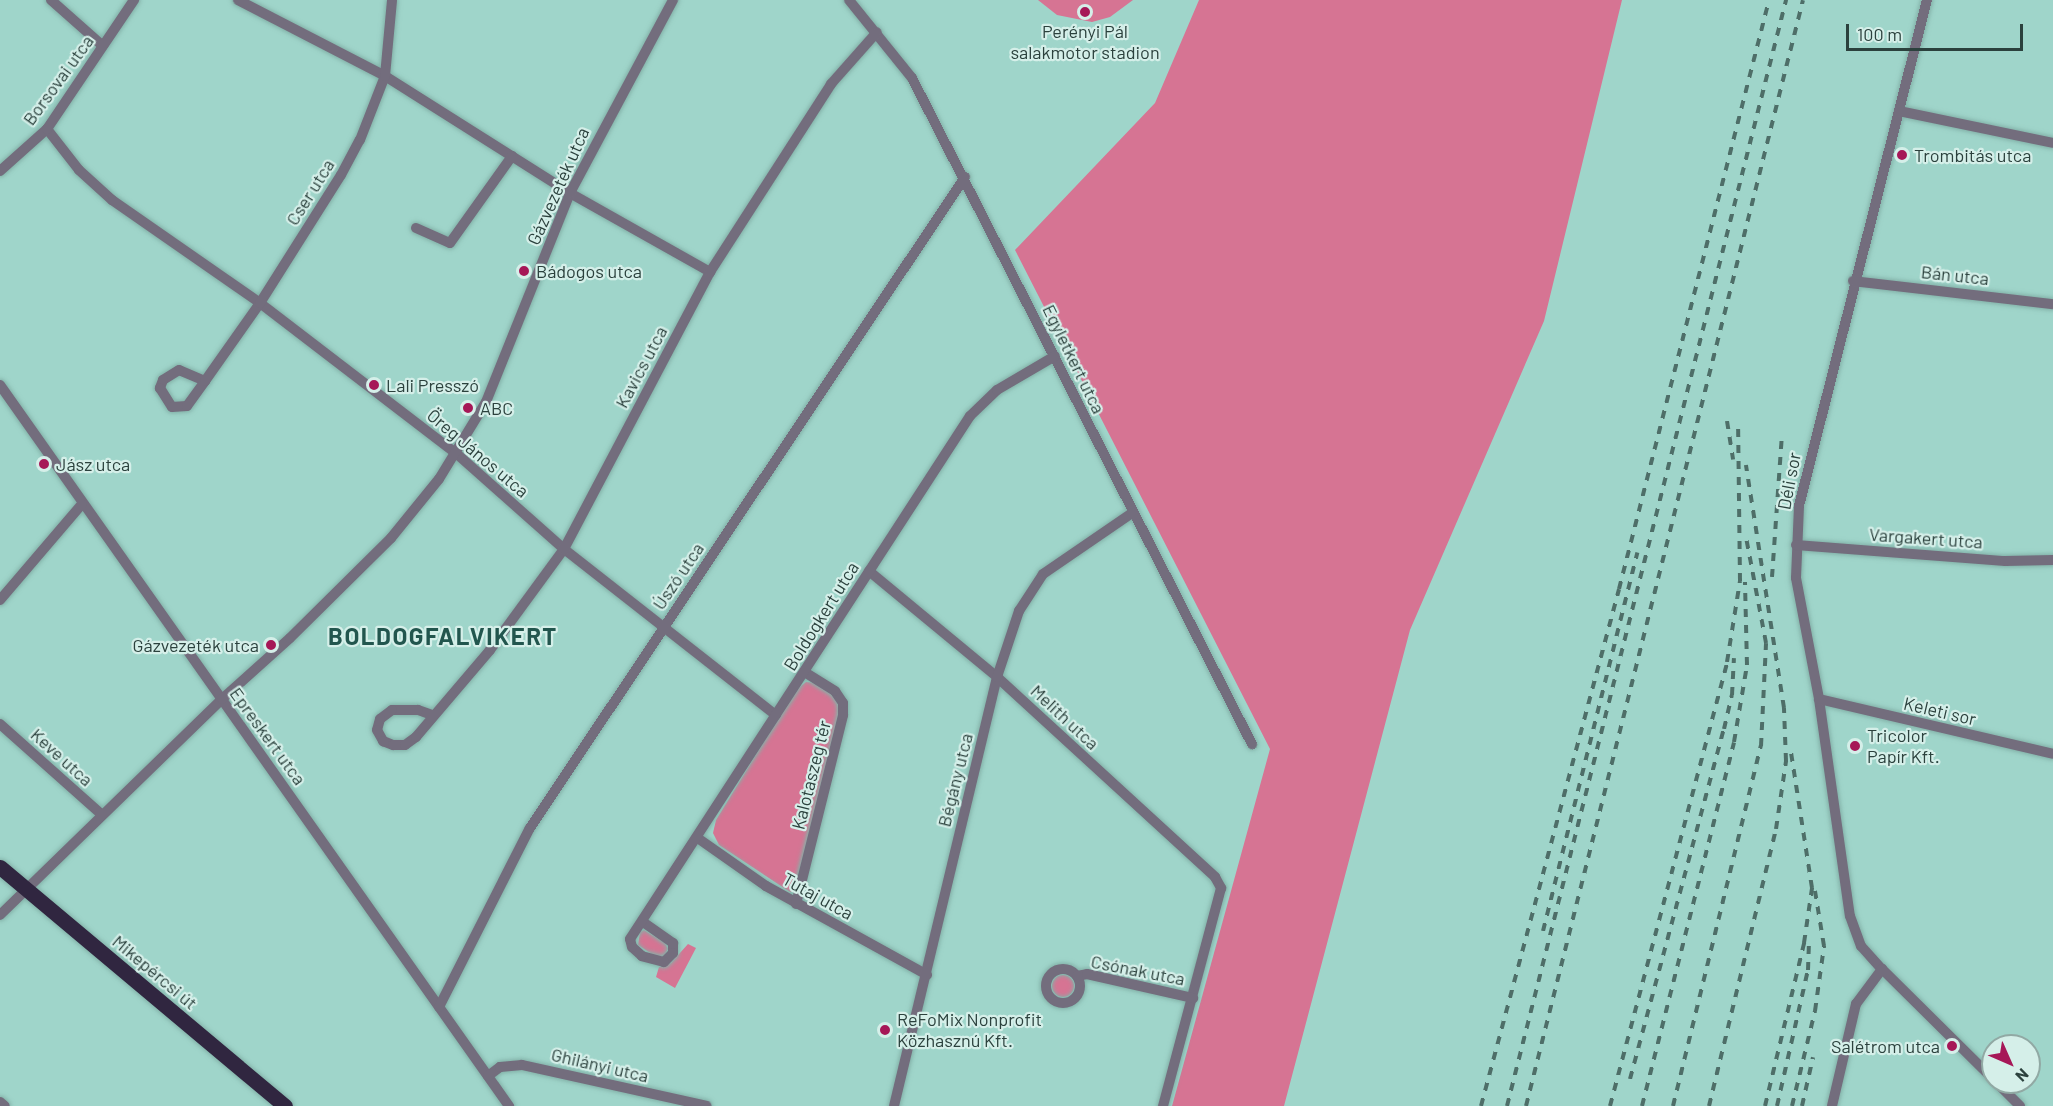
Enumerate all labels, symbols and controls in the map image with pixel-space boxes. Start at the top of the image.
marker: Perényi Pál salakmotor stadion [1078,5,1092,19]
scale bar [1849,12,2026,50]
place label: Perényi Pál salakmotor stadion [1010,21,1160,63]
text: 100 m [1857,23,1902,45]
street label: Borsovai utca [18,31,98,129]
street label: Gázvezeték utca [522,124,594,248]
place label: Trombitás utca [1914,144,2031,166]
marker: Trombitás utca [1895,148,1909,162]
street label: Cser utca [281,155,339,229]
place label: Bádogos utca [536,260,642,282]
street label: Bán utca [1920,261,1990,289]
marker: Bádogos utca [517,264,531,278]
street label: Egyletkert utca [1038,301,1110,417]
street label: Kavics utca [610,322,672,412]
place label: Lali Presszó [386,374,479,396]
marker: Lali Presszó [367,378,381,392]
place label: ABC [480,397,513,419]
marker: ABC [461,401,475,415]
street label: Öreg János utca [423,404,533,502]
street label: Déli sor [1773,450,1805,512]
place label: Jász utca [56,453,130,475]
marker: Jász utca [37,457,51,471]
street label: Vargakert utca [1868,523,1984,553]
street label: Úszó utca [648,538,708,614]
street label: Boldogkert utca [779,558,863,674]
district label: BOLDOGFALVIKERT [328,622,558,650]
place label: Gázvezeték utca [133,634,259,656]
marker: Gázvezeték utca [264,638,278,652]
street label: Melith utca [1026,680,1104,754]
street label: Epreskert utca [225,683,311,789]
street label: Keleti sor [1902,692,1978,730]
street label: Kalotaszeg tér [787,718,835,832]
street label: Keve utca [27,724,97,790]
place label: Tricolor Papír Kft. [1867,725,1940,768]
street label: Bégány utca [933,731,977,829]
marker: Tricolor Papír Kft. [1848,739,1862,753]
street label: Tutaj utca [779,868,857,924]
street label: Mikepércsi út [108,930,202,1014]
street label: Csónak utca [1089,950,1187,990]
place label: ReFoMix Nonprofit Közhasznú Kft. [897,1009,1042,1052]
marker: ReFoMix Nonprofit Közhasznú Kft. [878,1023,892,1037]
north arrow [1981,1034,2041,1094]
place label: Salétrom utca [1831,1035,1940,1057]
marker: Salétrom utca [1945,1039,1959,1053]
street label: Ghilányi utca [549,1043,651,1087]
text: N [2012,1065,2033,1086]

